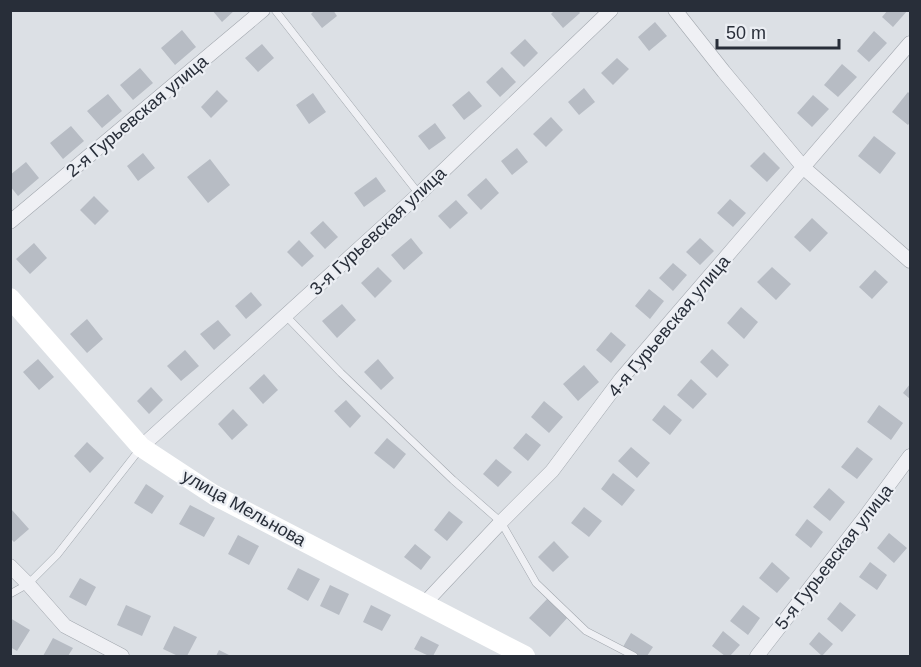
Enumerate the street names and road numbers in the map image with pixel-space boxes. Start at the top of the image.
street label: 2-я Гурьевская улица [62,50,212,181]
street label: 3-я Гурьевская улица [306,162,451,299]
street label: 4-я Гурьевская улица [604,251,735,401]
street label: улица Мельнова [179,466,310,551]
street label: 5-я Гурьевская улица [771,480,897,633]

